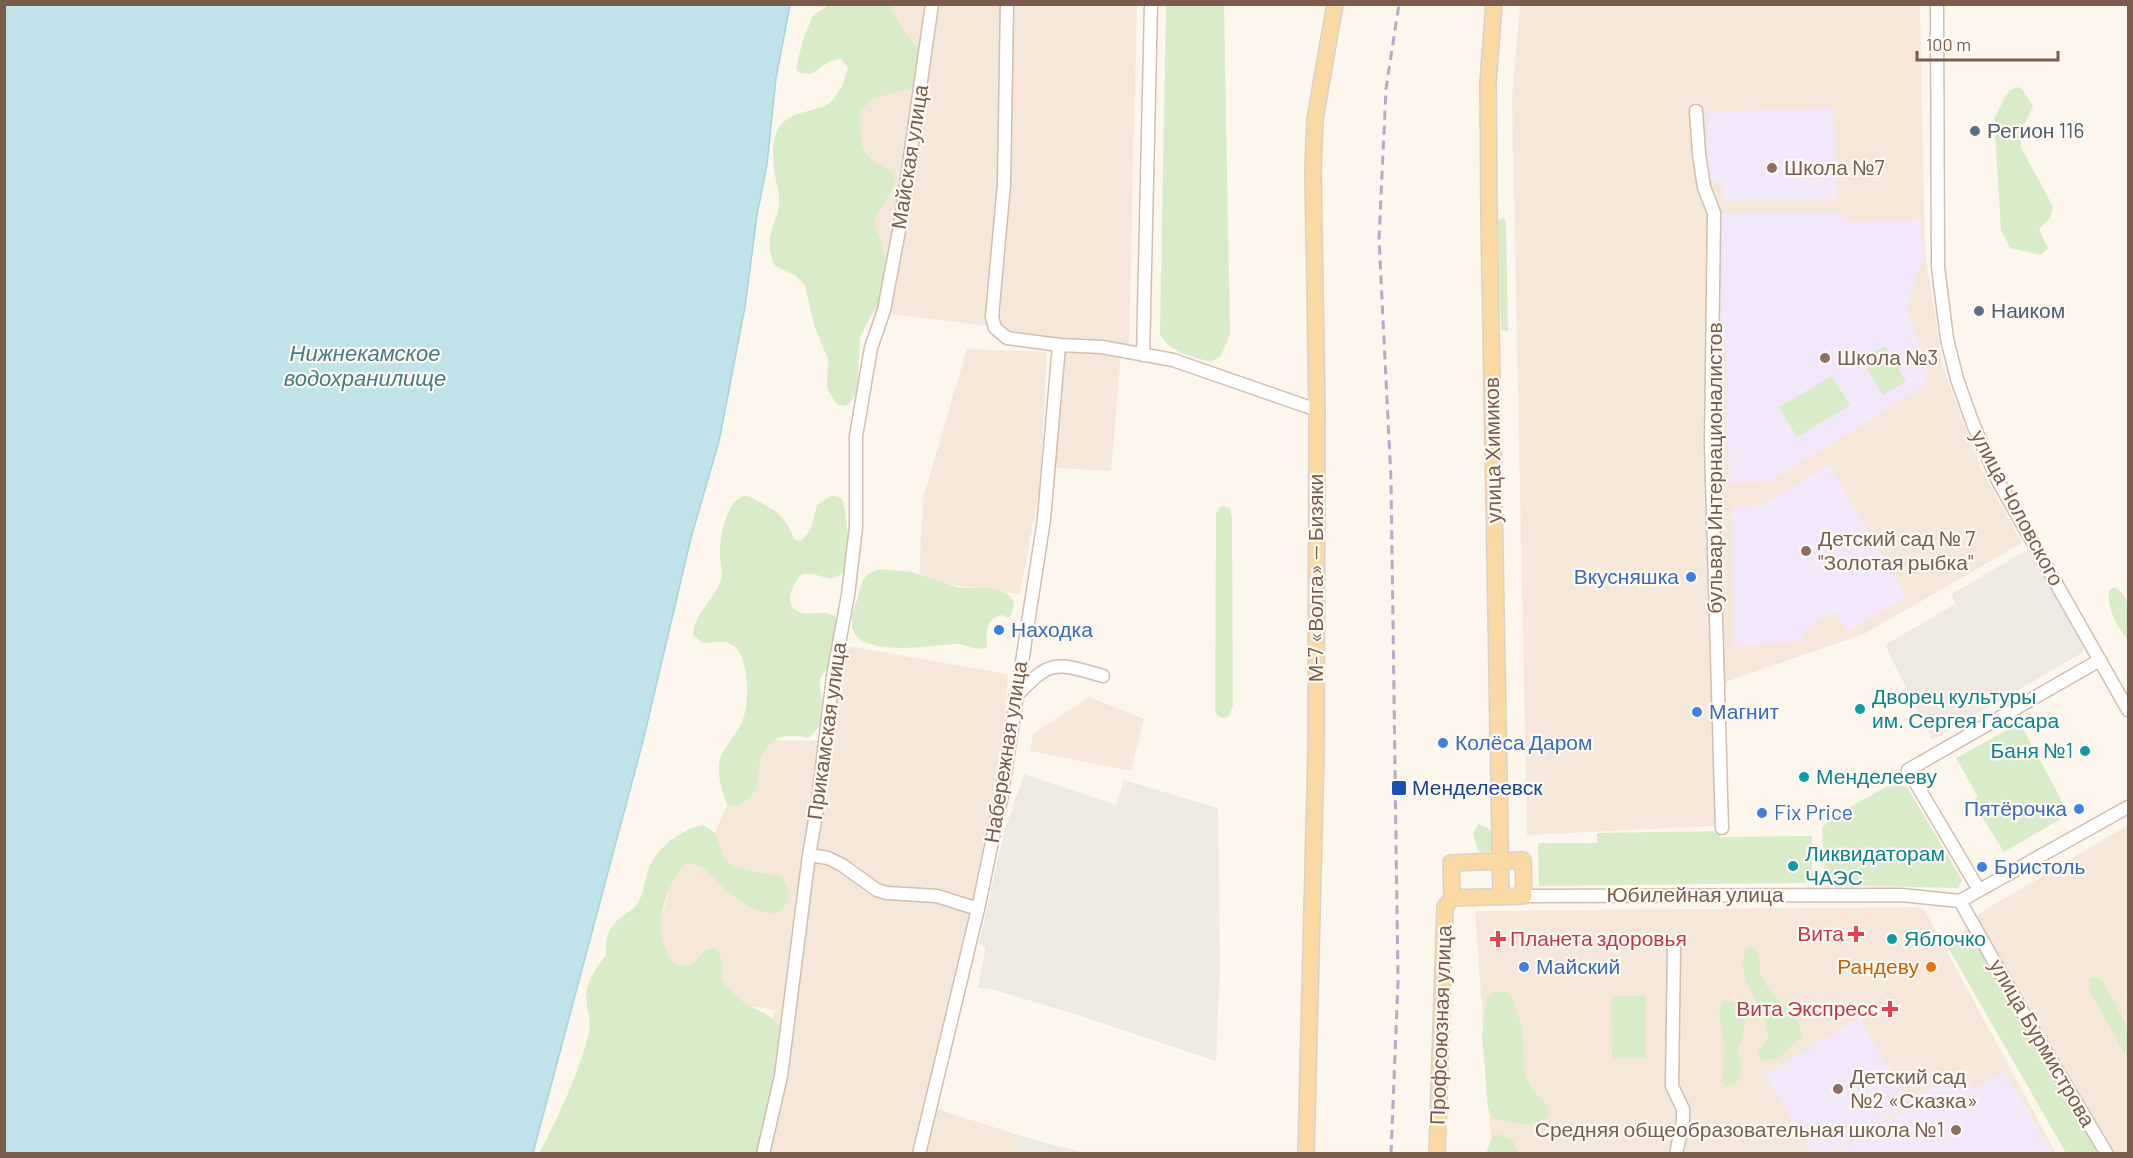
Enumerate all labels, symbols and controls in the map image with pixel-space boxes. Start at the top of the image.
scale bar [1917,24,2058,62]
text: 100 m [1926,33,1971,55]
street label: Майская улица [885,82,932,231]
place label: Регион 116 [1987,117,2084,142]
marker: Регион 116 [1968,124,1982,138]
place label: Школа №7 [1784,154,1885,179]
marker: Школа №7 [1765,161,1779,175]
place label: Наиком [1991,297,2065,322]
marker: Наиком [1972,304,1986,318]
street label: бульвар Интернационалистов [1701,322,1726,614]
water label: Нижнекамское водохранилище [284,339,446,391]
place label: Школа №3 [1837,344,1938,369]
marker: Школа №3 [1818,351,1832,365]
street label: улица Химиков [1478,377,1505,523]
street label: улица Чоловского [1967,425,2070,589]
street label: М-7 «Волга» — Бизяки [1302,474,1327,682]
place label: Детский сад № 7 "Золотая рыбка" [1818,525,1975,574]
marker: Детский сад № 7 "Золотая рыбка" [1799,544,1813,558]
place label: Вкусняшка [1574,563,1679,588]
marker: Вкусняшка [1684,570,1698,584]
place label: Находка [1011,616,1093,641]
marker: Находка [992,623,1006,637]
street label: Прикамская улица [801,640,850,821]
street label: Набережная улица [978,659,1031,845]
place label: Дворец культуры им. Сергея Гассара [1872,683,2059,732]
place label: Магнит [1709,698,1779,723]
marker: Дворец культуры им. Сергея Гассара [1853,702,1867,716]
marker: Магнит [1690,705,1704,719]
place label: Колёса Даром [1455,729,1592,754]
marker: Колёса Даром [1436,736,1450,750]
place label: Баня №1 [1990,737,2073,762]
marker: Баня №1 [2078,744,2092,758]
place label: Менделееву [1816,763,1938,788]
marker: Менделееву [1797,770,1811,784]
place label: Менделеевск [1412,774,1543,799]
marker: Менделеевск [1390,779,1408,797]
place label: Пятёрочка [1964,795,2067,820]
place label: Fix Price [1774,799,1853,824]
marker: Пятёрочка [2072,802,2086,816]
marker: Fix Price [1755,806,1769,820]
place label: Ликвидаторам ЧАЭС [1805,840,1945,889]
place label: Бристоль [1994,853,2086,878]
marker: Ликвидаторам ЧАЭС [1786,859,1800,873]
marker: Бристоль [1975,860,1989,874]
street label: Юбилейная улица [1606,881,1784,906]
place label: Вита [1797,920,1844,945]
street label: Профсоюзная улица [1424,924,1455,1125]
place label: Планета здоровья [1510,925,1687,950]
place label: Яблочко [1904,925,1986,950]
marker: Вита [1849,927,1863,941]
marker: Планета здоровья [1491,932,1505,946]
marker: Яблочко [1885,932,1899,946]
place label: Майский [1536,953,1620,978]
place label: Рандеву [1837,953,1919,978]
street label: улица Бурмистрова [1985,954,2102,1131]
marker: Майский [1517,960,1531,974]
marker: Рандеву [1924,960,1938,974]
place label: Вита Экспресс [1736,995,1878,1020]
marker: Вита Экспресс [1883,1002,1897,1016]
place label: Детский сад №2 «Сказка» [1850,1063,1978,1112]
marker: Детский сад №2 «Сказка» [1831,1082,1845,1096]
place label: Средняя общеобразовательная школа №1 [1535,1116,1944,1141]
marker: Средняя общеобразовательная школа №1 [1949,1123,1963,1137]

